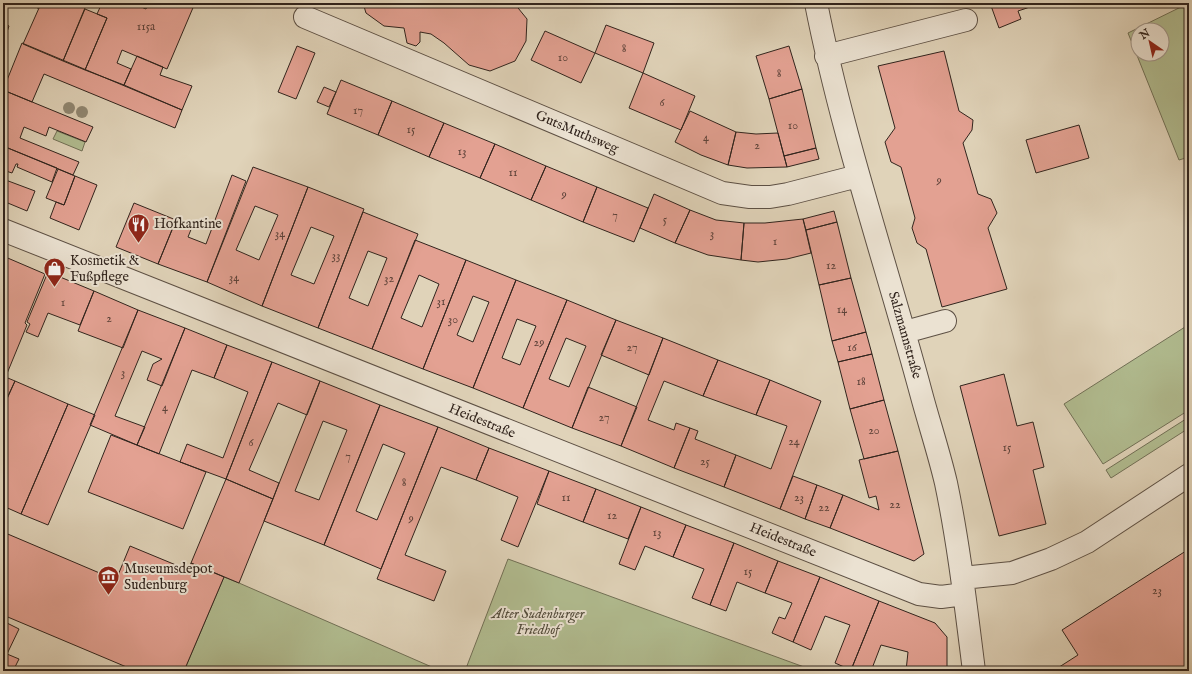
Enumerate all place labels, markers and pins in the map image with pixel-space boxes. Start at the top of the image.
restaurant icon: Hofkantine [126,211,152,244]
place label: Hofkantine [154,215,222,233]
place label: Kosmetik & Fußpflege [70,252,140,286]
shop icon: Kosmetik & Fußpflege [42,256,68,289]
place label: Museumsdepot Sudenburg [124,560,213,594]
museum icon: Museumsdepot Sudenburg [96,564,122,597]

